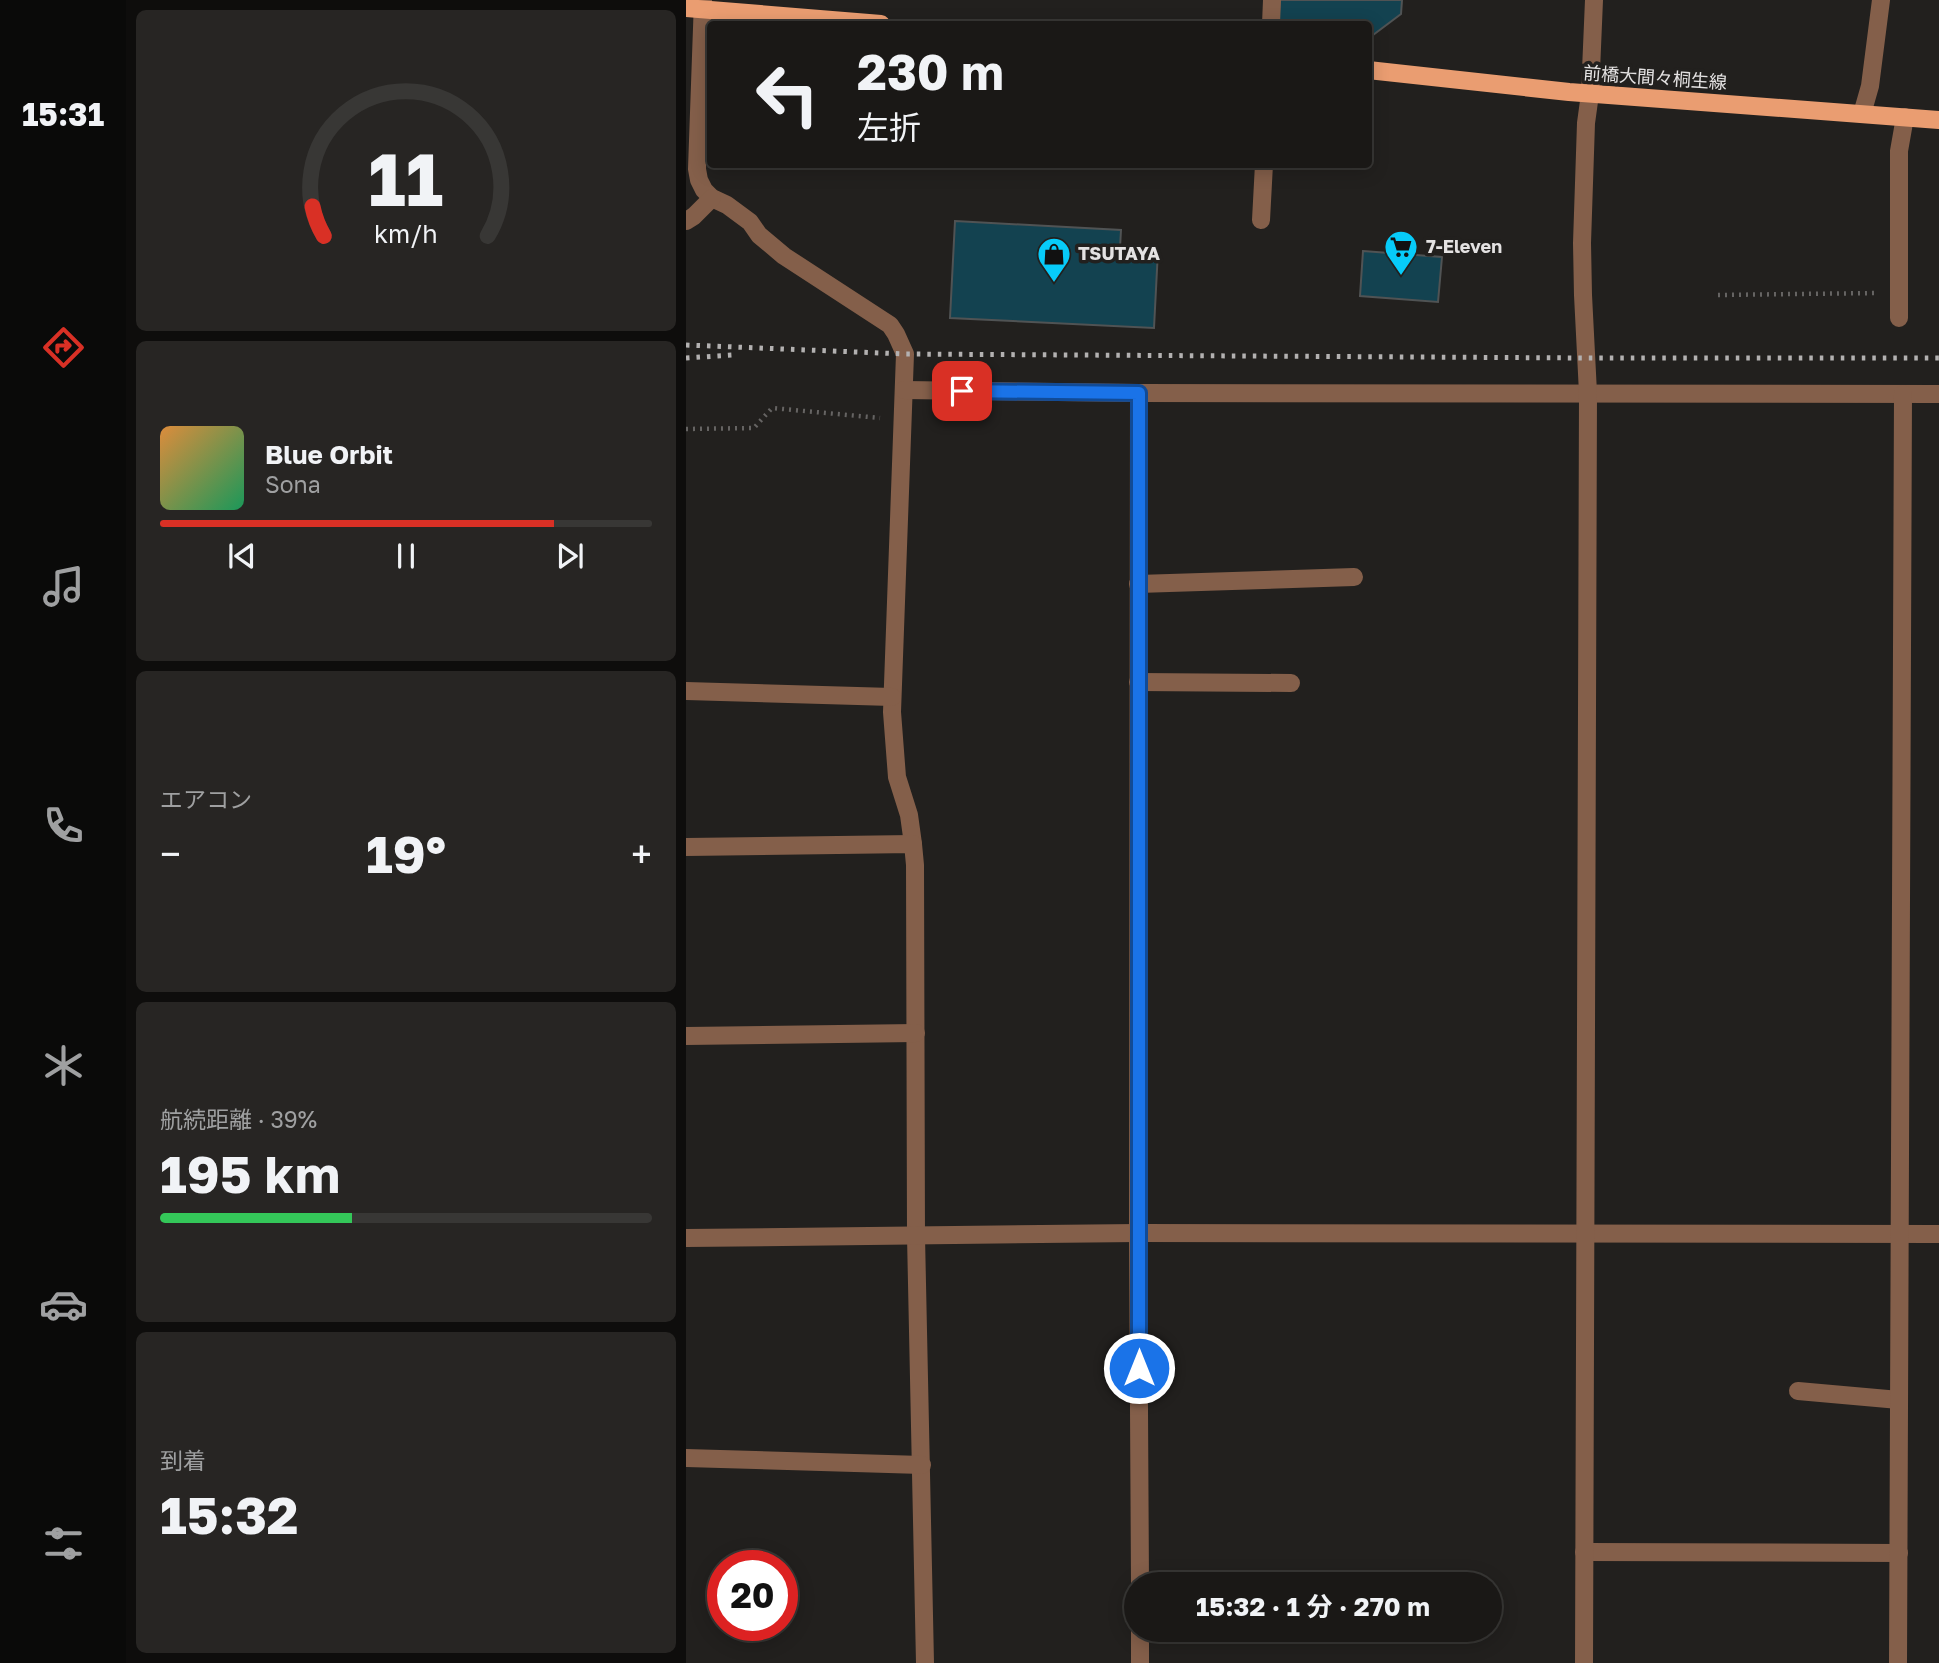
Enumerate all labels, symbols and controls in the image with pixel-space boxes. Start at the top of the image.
text: 230 m [857,42,1004,101]
icon: left [742,49,833,140]
street label: 前橋大間々桐生線 [1582,61,1728,93]
text: 15:31 [22,95,104,133]
text: 左折 [857,108,921,146]
text: 11 [369,136,443,223]
text: km/h [374,218,438,249]
supermarket icon: 7-Eleven [1382,228,1420,277]
shop icon: TSUTAYA [1035,235,1073,284]
place label: 7-Eleven [1426,235,1502,257]
place label: TSUTAYA [1078,242,1160,264]
icon: directions [39,323,88,372]
pin [932,361,992,421]
icon: arrive [943,372,981,410]
text: Blue Orbit [265,439,393,470]
text: Sona [265,470,321,498]
icon: previous [223,537,261,575]
icon: pause [387,537,425,575]
icon: next [551,537,589,575]
icon: music [39,562,88,611]
text: エアコン [160,785,252,813]
icon: phone [39,801,88,850]
text: 19° [366,822,446,884]
text: − [160,831,181,876]
text: + [631,831,652,876]
icon: climate [39,1041,88,1090]
text: 航続距離 · 39% [160,1105,317,1133]
text: 195 km [160,1142,340,1204]
icon: car [39,1280,88,1329]
position arrow [1102,1331,1176,1405]
text: 到着 [160,1446,206,1474]
text: 15:32 [160,1483,299,1545]
icon: filters [39,1519,88,1568]
speed limit sign: 20 [707,1550,798,1641]
text: 15:32 · 1 分 · 270 m [1196,1591,1430,1622]

